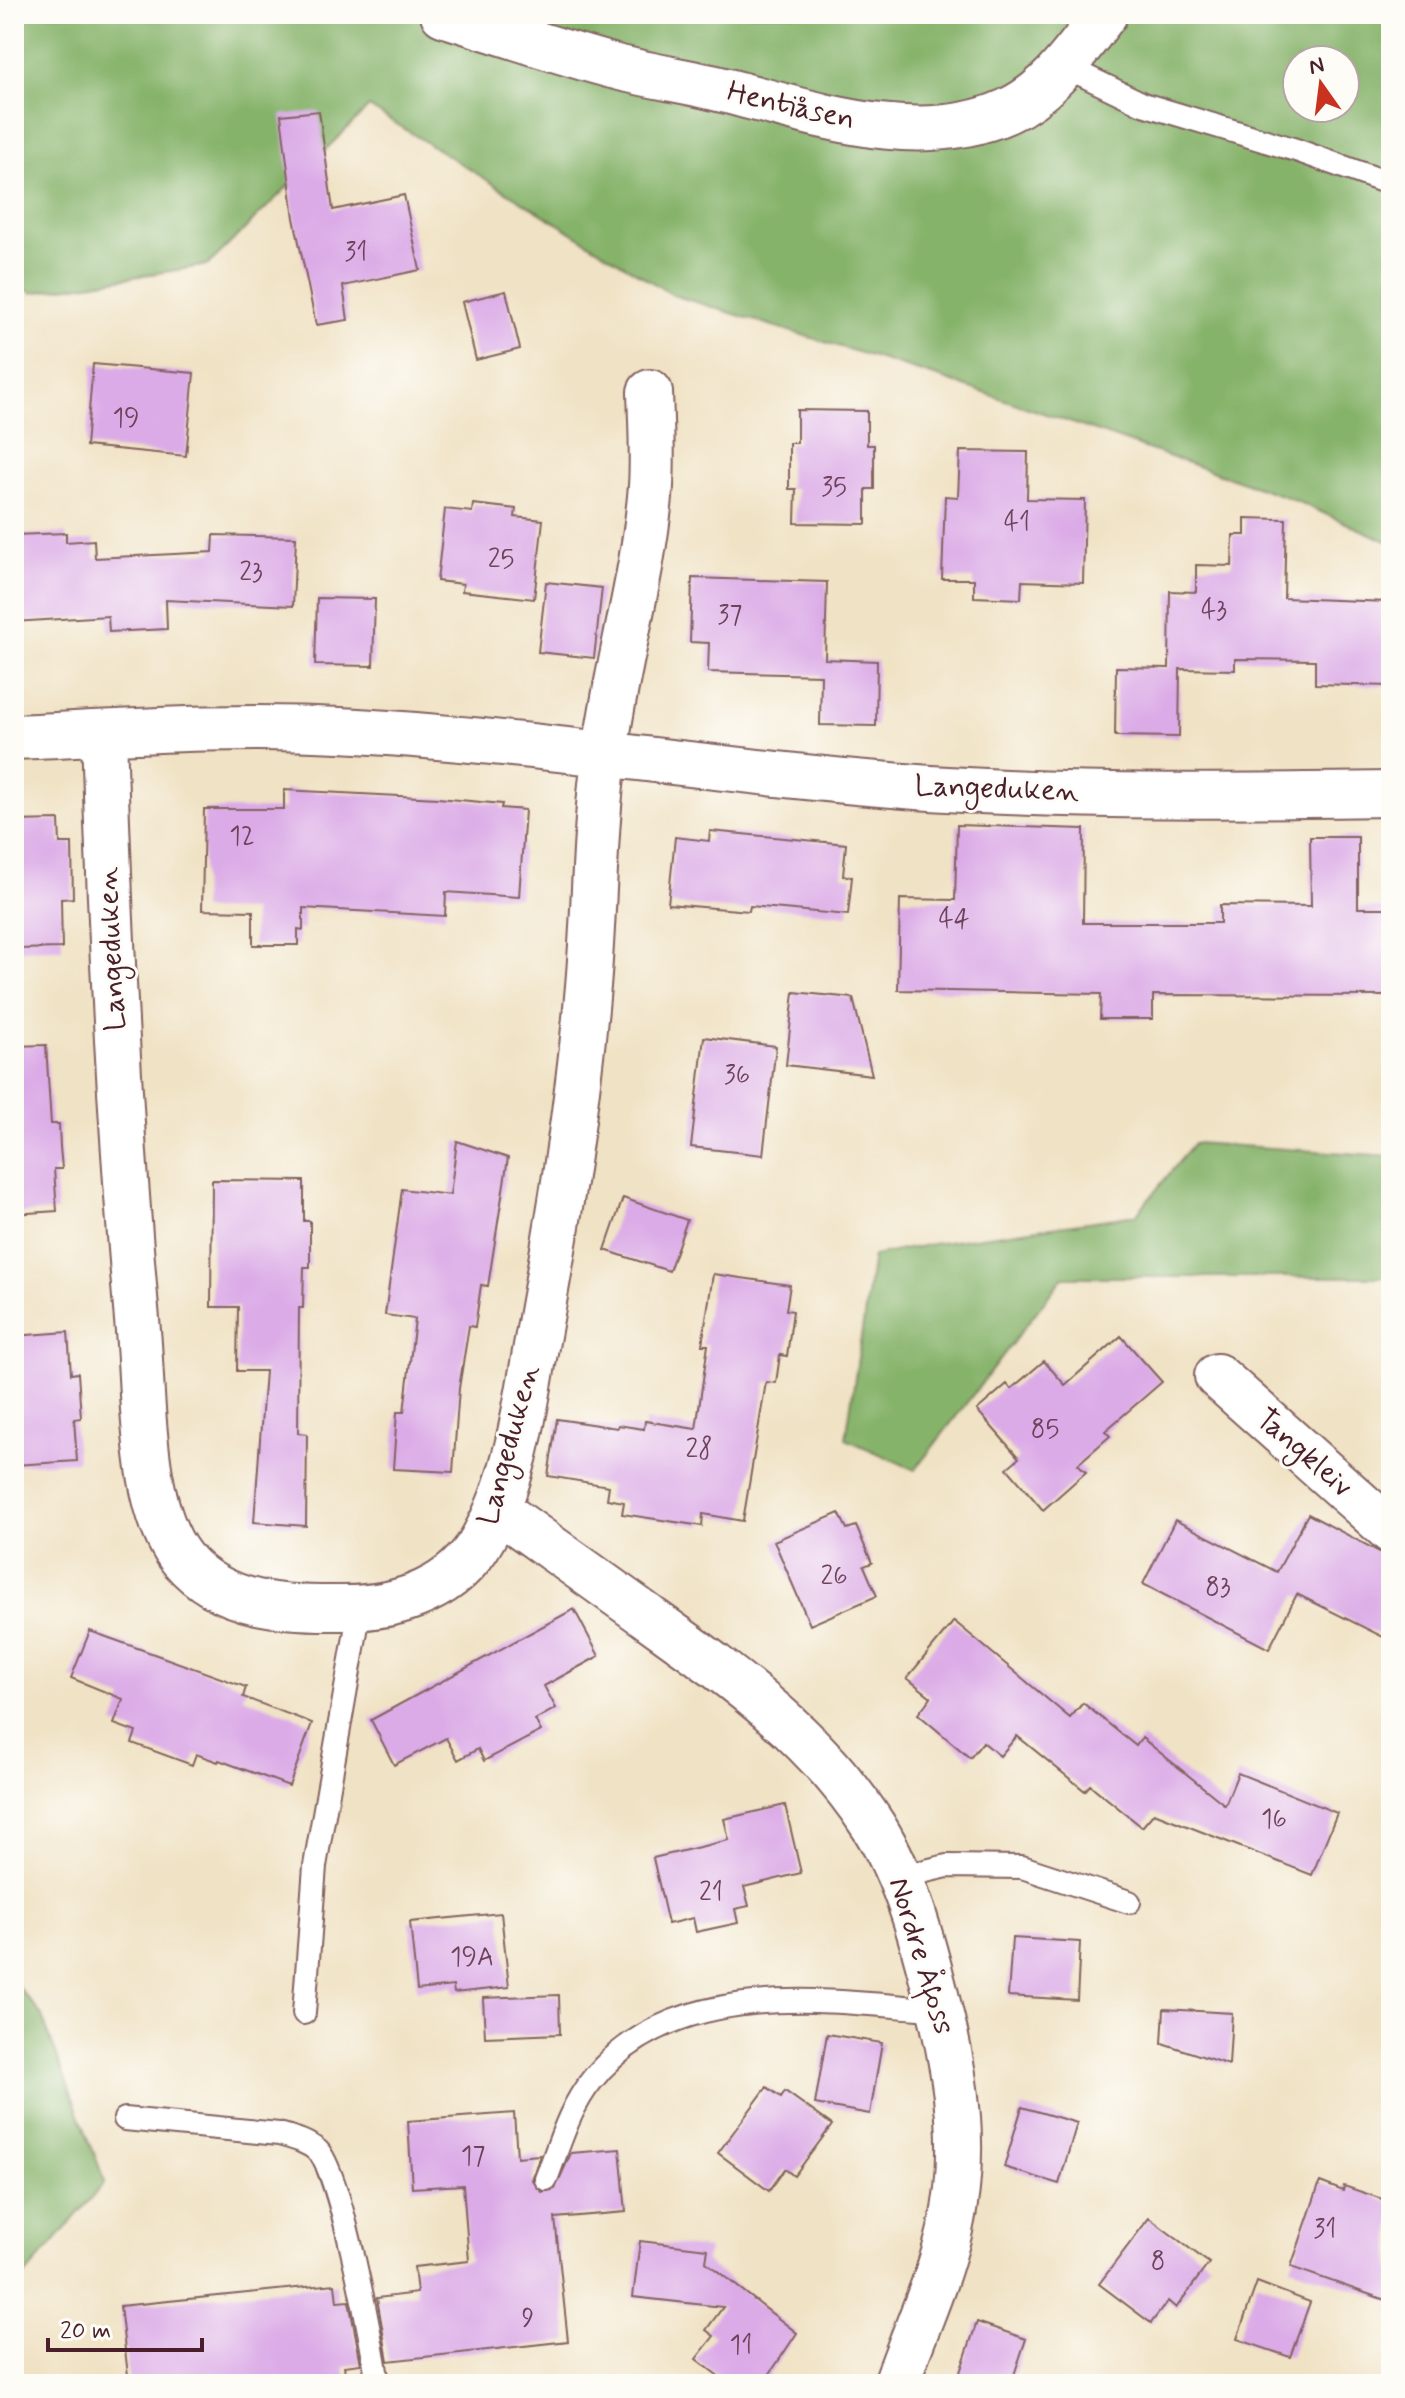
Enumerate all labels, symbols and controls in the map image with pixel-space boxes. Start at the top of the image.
north arrow [1281,44,1361,124]
text: N [1306,51,1327,82]
street label: Hentiåsen [723,72,859,140]
house number: 31 [345,236,367,270]
house number: 19 [112,402,140,436]
house number: 35 [821,471,847,505]
house number: 41 [1004,506,1030,540]
house number: 25 [488,543,514,577]
house number: 23 [239,556,263,590]
house number: 43 [1201,594,1227,628]
house number: 37 [718,599,742,633]
street label: Langeduken [914,767,1080,813]
house number: 12 [229,820,255,854]
street label: Langeduken [88,865,138,1032]
house number: 44 [939,903,969,937]
house number: 36 [724,1059,750,1093]
street label: Langeduken [469,1360,551,1530]
street label: Tangkleiv [1246,1400,1361,1508]
house number: 85 [1031,1413,1059,1447]
house number: 28 [686,1433,713,1467]
house number: 26 [820,1560,848,1594]
house number: 83 [1205,1571,1231,1605]
house number: 16 [1261,1803,1287,1837]
street label: Nordre Åfoss [877,1873,963,2040]
house number: 21 [699,1876,723,1910]
house number: 19A [450,1941,494,1975]
house number: 17 [461,2140,485,2174]
house number: 31 [1314,2213,1336,2247]
house number: 8 [1151,2245,1165,2279]
scale bar [48,2302,202,2352]
house number: 9 [522,2302,534,2336]
text: 20 m [60,2316,111,2347]
house number: 11 [730,2329,752,2363]

